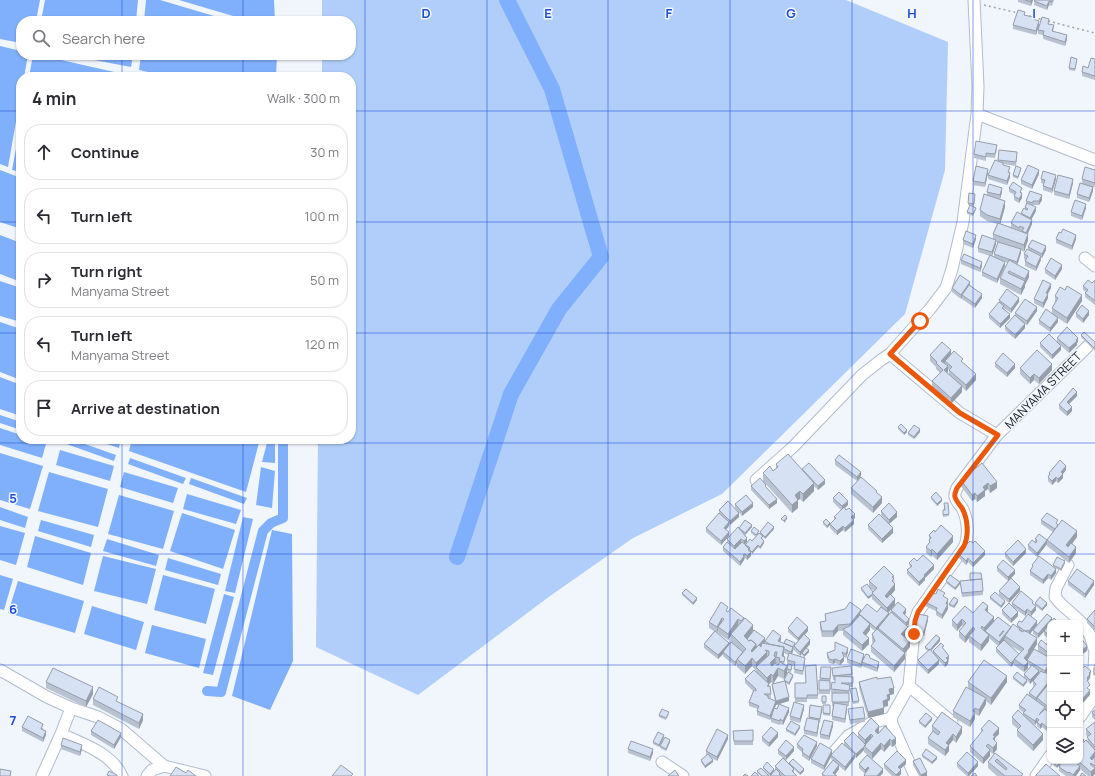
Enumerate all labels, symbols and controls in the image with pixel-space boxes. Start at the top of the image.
text: D [421,4,431,22]
text: E [544,4,552,22]
text: F [666,4,673,22]
text: G [786,4,796,22]
text: H [907,4,917,22]
text: I [1032,4,1036,22]
search box [16,16,356,60]
icon: search [30,27,52,49]
text: Search here [62,28,145,49]
text: 4 min [32,87,76,110]
text: Walk · 300 m [267,89,340,107]
icon: ahead [33,141,55,163]
text: Continue [71,142,139,163]
text: 30 m [310,143,339,161]
icon: left [33,205,55,227]
text: Turn left [71,206,133,227]
text: 100 m [304,207,339,225]
text: Turn right [71,261,142,282]
icon: right [33,269,55,291]
text: 50 m [310,271,339,289]
text: Manyama Street [71,282,169,300]
route start [911,312,929,330]
text: Turn left [71,325,133,346]
icon: left [33,333,55,355]
text: 120 m [305,335,339,353]
text: Manyama Street [71,346,169,364]
street label: MANYAMA STREET [1001,347,1086,432]
icon: arrive [33,397,55,419]
text: Arrive at destination [71,398,220,419]
text: 5 [9,489,17,507]
text: 6 [9,600,17,618]
map controls [1047,620,1083,764]
button: + [1047,620,1083,656]
route end [905,625,923,643]
button: − [1047,656,1083,692]
button: locate [1047,692,1083,728]
text: 7 [10,711,17,729]
button: layers [1047,728,1083,764]

